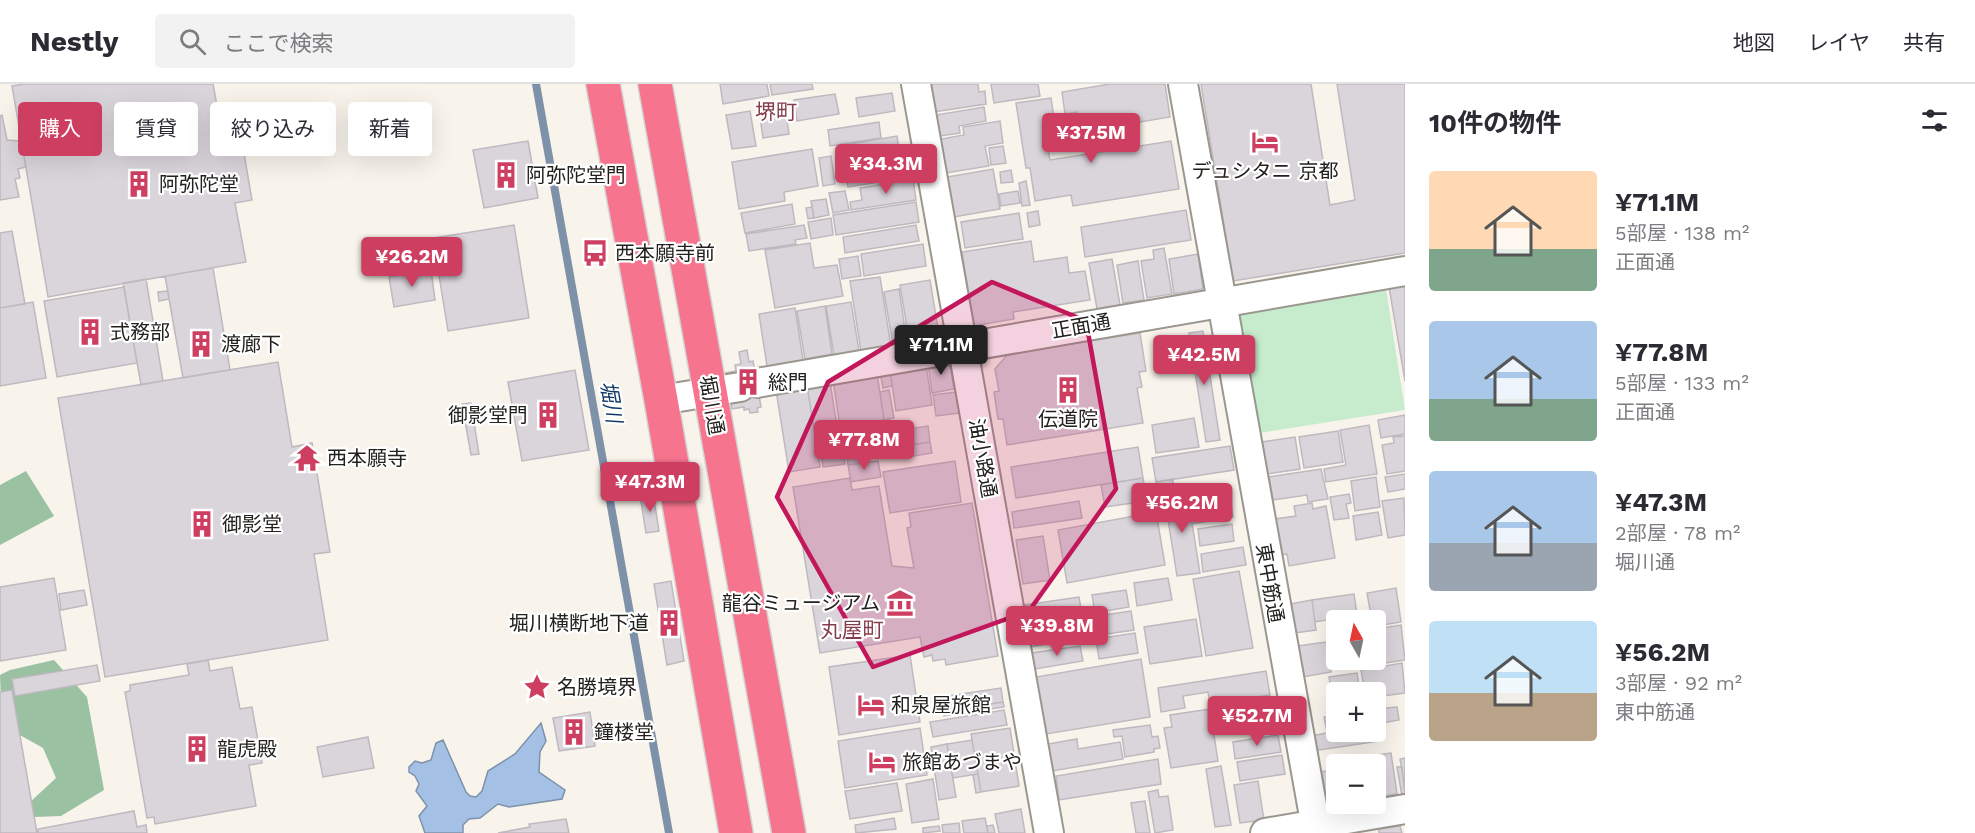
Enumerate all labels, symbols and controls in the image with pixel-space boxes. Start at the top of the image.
search box [155,14,575,68]
text: Nestly [30,25,119,58]
icon: search [176,25,209,58]
text: 地図 [1733,30,1775,55]
text: レイヤ [1808,30,1870,55]
text: 共有 [1903,30,1945,55]
text: ここで検索 [224,31,334,56]
district label: 堺町 [755,99,797,124]
chip: 購入 [18,102,102,156]
chip: 賃貸 [114,102,198,156]
chip: 絞り込み [210,102,336,156]
chip: 新着 [348,102,432,156]
icon: filters [1918,104,1951,137]
text: 10件の物件 [1429,108,1561,138]
pin: ¥37.5M [1042,113,1140,164]
text: ¥37.5M [1056,120,1126,144]
hotel icon: デュシタニ 京都 [1250,127,1280,157]
pin: ¥34.3M [837,144,935,195]
text: ¥34.3M [849,151,923,175]
place label: デュシタニ 京都 [1192,159,1338,183]
building icon: 阿弥陀堂門 [491,160,521,190]
place label: 阿弥陀堂門 [526,163,626,187]
building icon: 阿弥陀堂 [124,169,154,199]
place label: 阿弥陀堂 [159,172,239,196]
text: ¥71.1M [1615,187,1699,217]
icon: home [1477,195,1549,267]
text: 5部屋 · 138 m² [1615,221,1749,245]
pin: ¥26.2M [363,237,461,288]
bus stop icon: 西本願寺前 [580,238,610,268]
place label: 西本願寺前 [615,241,715,265]
text: ¥26.2M [375,244,449,268]
text: 正面通 [1615,250,1675,274]
street label: 正面通 [1049,309,1113,343]
building icon: 式務部 [75,317,105,347]
place label: 式務部 [110,320,170,344]
pin: ¥71.1M [892,325,990,376]
building icon: 渡廊下 [186,329,216,359]
place label: 渡廊下 [221,332,281,356]
text: ¥71.1M [909,332,973,356]
pin: ¥42.5M [1155,335,1253,386]
text: ¥77.8M [1615,337,1708,367]
text: ¥42.5M [1167,342,1241,366]
icon: home [1477,345,1549,417]
building icon: 総門 [733,367,763,397]
place label: 総門 [768,370,808,394]
text: 5部屋 · 133 m² [1615,371,1749,395]
street label: 堀川通 [695,373,729,437]
building icon: 伝道院 [1053,375,1083,405]
water label: 堀川 [596,379,628,427]
building icon: 御影堂門 [533,400,563,430]
text: 正面通 [1615,400,1675,424]
place label: 御影堂門 [448,403,528,427]
place label: 伝道院 [1038,407,1098,431]
street label: 油小路通 [964,417,1002,499]
pin: ¥77.8M [815,420,913,471]
text: ¥77.8M [828,427,900,451]
temple icon: 西本願寺 [292,443,322,473]
place label: 西本願寺 [327,446,407,470]
pin: ¥47.3M [601,462,699,513]
text: ¥47.3M [615,469,685,493]
pin: ¥56.2M [1133,483,1231,534]
text: ¥47.3M [1615,487,1707,517]
text: ¥56.2M [1145,490,1219,514]
icon: home [1477,495,1549,567]
building icon: 御影堂 [187,509,217,539]
place label: 御影堂 [222,512,282,536]
text: 2部屋 · 78 m² [1615,521,1740,545]
street label: 東中筋通 [1251,542,1289,624]
text: 堀川通 [1615,550,1675,574]
museum icon: 龍谷ミュージアム [885,588,915,618]
place label: 龍谷ミュージアム [722,591,880,615]
pin: ¥39.8M [1008,606,1106,657]
building icon: 堀川横断地下道 [654,608,684,638]
north arrow [1326,610,1386,670]
map controls [1326,610,1386,814]
place label: 堀川横断地下道 [509,611,649,635]
text: ¥39.8M [1020,613,1094,637]
district label: 丸屋町 [821,617,884,642]
text: ¥56.2M [1615,637,1710,667]
icon: home [1477,645,1549,717]
text: 3部屋 · 92 m² [1615,671,1742,695]
place icon: 名勝境界 [522,672,552,702]
place label: 名勝境界 [557,675,637,699]
button: + [1326,682,1386,742]
hotel icon: 和泉屋旅館 [856,690,886,720]
place label: 和泉屋旅館 [891,693,991,717]
pin: ¥52.7M [1208,696,1306,747]
text: 東中筋通 [1615,700,1695,724]
text: ¥52.7M [1222,703,1292,727]
building icon: 鐘楼堂 [559,717,589,747]
place label: 鐘楼堂 [594,720,654,744]
building icon: 龍虎殿 [182,734,212,764]
place label: 龍虎殿 [217,737,277,761]
hotel icon: 旅館あづまや [867,747,897,777]
place label: 旅館あづまや [902,750,1022,774]
button: − [1326,754,1386,814]

